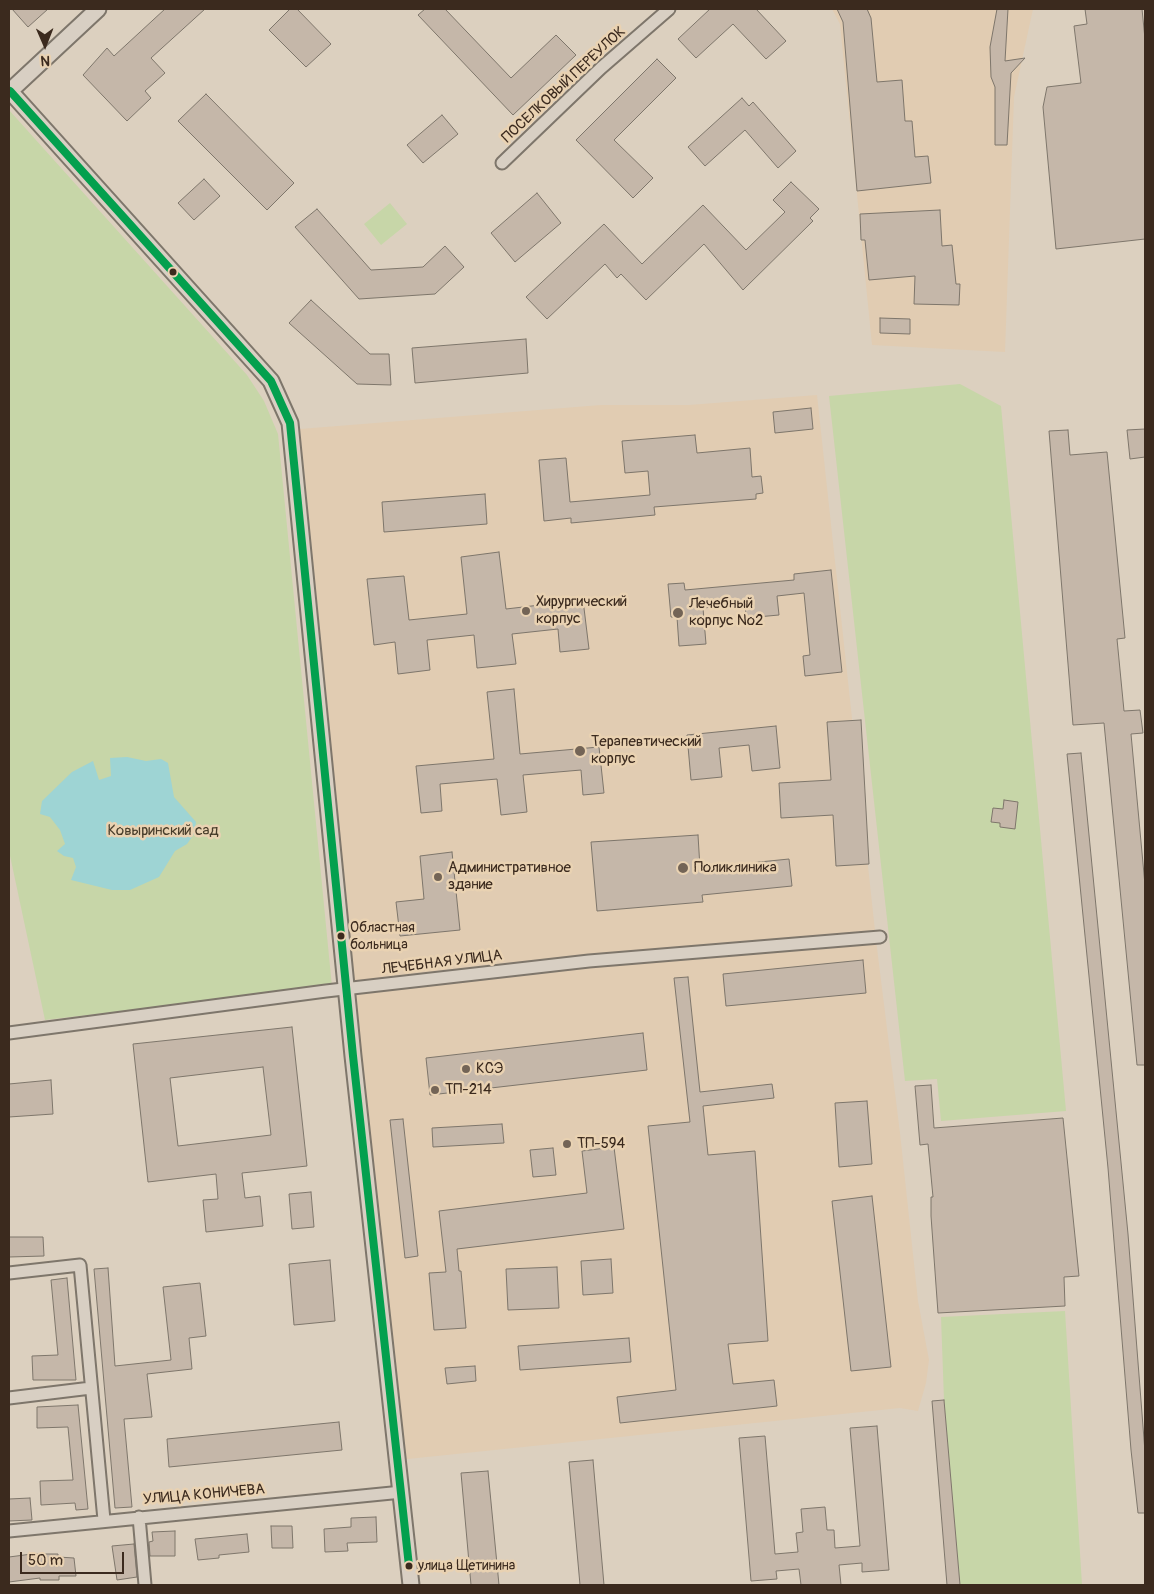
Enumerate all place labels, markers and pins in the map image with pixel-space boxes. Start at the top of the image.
unlabelled marker [168,267,178,277]
place label: Хирургический корпус [536,593,627,628]
place label: Лечебный корпус №2 [689,595,763,630]
marker: Хирургический корпус [520,605,532,617]
marker: Лечебный корпус №2 [671,606,685,620]
place label: Терапевтический корпус [591,733,702,768]
marker: Терапевтический корпус [573,744,587,758]
place label: Административное здание [448,859,571,894]
place label: Поликлиника [694,859,777,877]
marker: Поликлиника [676,861,690,875]
marker: Административное здание [432,871,444,883]
place label: Областная больница [350,920,415,952]
marker: Областная больница [336,931,346,941]
place label: КСЭ [476,1060,503,1078]
marker: КСЭ [460,1063,472,1075]
place label: ТП-214 [445,1081,492,1099]
marker: ТП-214 [429,1084,441,1096]
place label: ТП-594 [577,1135,625,1153]
marker: ТП-594 [561,1138,573,1150]
place label: улица Щетинина [418,1558,515,1574]
marker: улица Щетинина [404,1561,414,1571]

